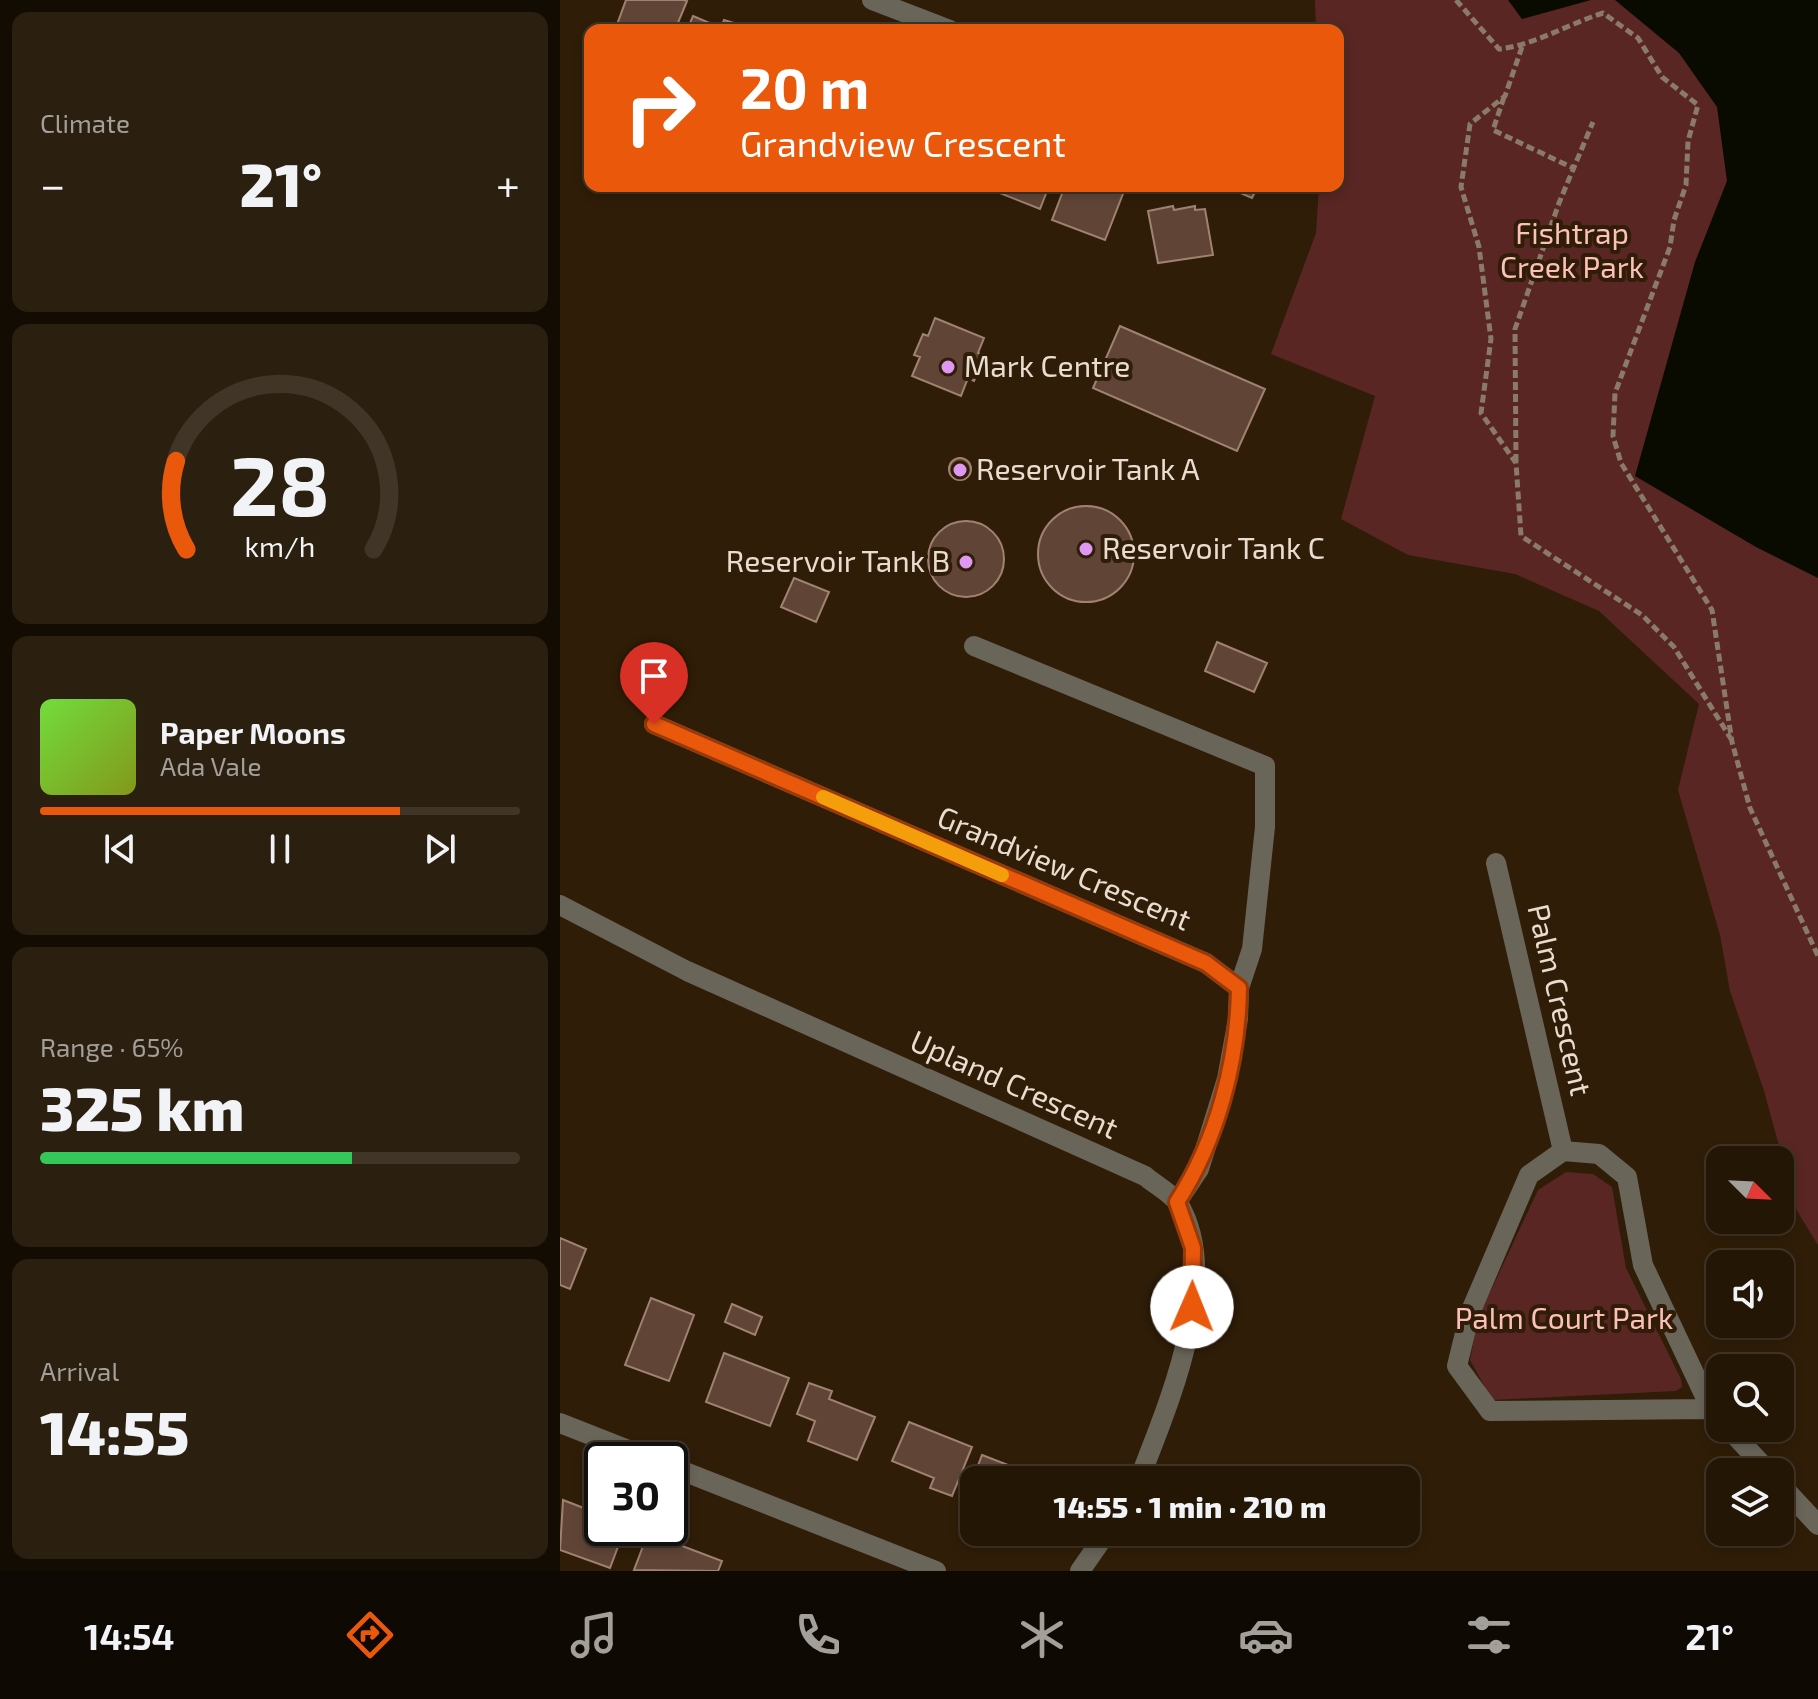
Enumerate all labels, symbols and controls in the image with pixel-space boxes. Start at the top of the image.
text: 20 m [740,53,869,120]
icon: right [608,56,712,160]
text: Climate [40,107,130,138]
text: Grandview Crescent [740,121,1066,164]
text: 21° [239,147,322,219]
text: − [40,157,66,210]
text: + [496,157,520,210]
park label: Fishtrap Creek Park [1500,214,1644,284]
place label: Mark Centre [964,347,1130,383]
marker: Mark Centre [939,358,957,376]
text: 28 [230,432,330,532]
place label: Reservoir Tank A [976,450,1200,486]
marker: Reservoir Tank A [951,461,969,479]
text: km/h [245,528,315,563]
place label: Reservoir Tank C [1102,529,1325,565]
marker: Reservoir Tank C [1077,540,1095,558]
place label: Reservoir Tank B [726,542,950,578]
marker: Reservoir Tank B [957,553,975,571]
pin [620,642,688,724]
icon: arrive [632,654,676,698]
text: Paper Moons [160,714,346,750]
text: Ada Vale [160,750,262,781]
street label: Grandview Crescent [933,798,1197,937]
icon: previous [98,827,142,871]
icon: pause [258,827,302,871]
icon: next [418,827,462,871]
street label: Palm Crescent [1521,900,1600,1099]
street label: Upland Crescent [905,1021,1124,1145]
text: Range · 65% [40,1031,184,1062]
text: 325 km [40,1071,244,1143]
north arrow [1706,1146,1794,1234]
map controls [1706,1146,1794,1546]
button: sound [1706,1250,1794,1338]
position arrow [1150,1265,1234,1349]
park label: Palm Court Park [1455,1299,1673,1335]
button: search [1706,1354,1794,1442]
text: Arrival [40,1355,119,1386]
text: 14:55 [40,1395,189,1467]
speed limit sign: 30 [584,1442,688,1546]
button: layers [1706,1458,1794,1546]
text: 14:55 · 1 min · 210 m [1054,1488,1326,1524]
icon: directions [342,1607,398,1663]
icon: music [566,1607,622,1663]
icon: phone [790,1607,846,1663]
icon: climate [1014,1607,1070,1663]
icon: car [1238,1607,1294,1663]
icon: filters [1461,1607,1517,1663]
text: 14:54 [84,1614,174,1657]
text: 21° [1685,1614,1734,1657]

